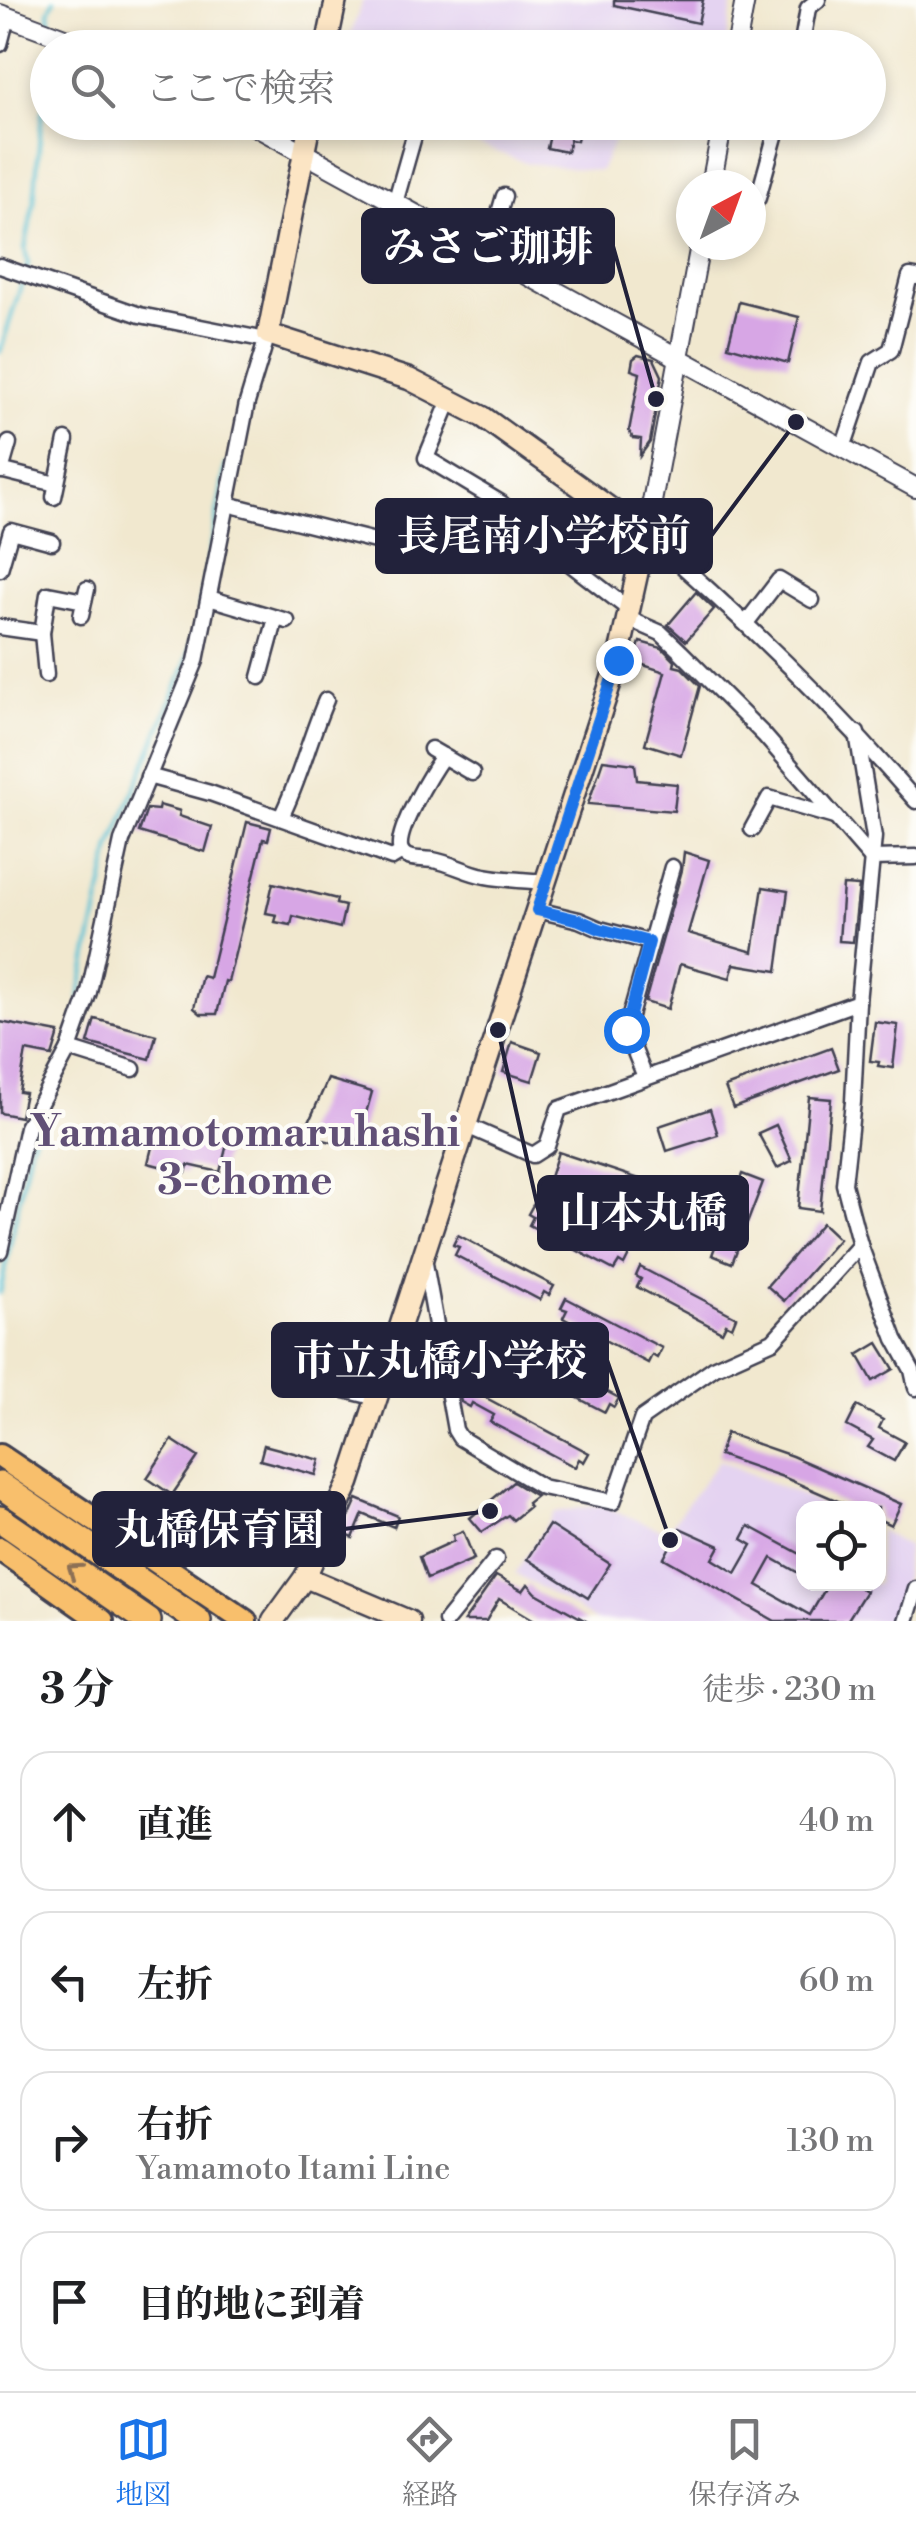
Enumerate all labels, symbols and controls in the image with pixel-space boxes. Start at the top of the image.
search box [30,30,886,140]
icon: search [65,58,120,113]
text: ここで検索 [145,66,335,113]
north arrow [676,170,766,260]
callout: みさご珈琲 [363,210,613,282]
text: みさご珈琲 [383,222,593,275]
callout: 長尾南小学校前 [377,500,711,572]
text: 長尾南小学校前 [397,511,691,564]
route end [596,638,642,684]
route start [604,1008,650,1054]
district label: Yamamotomaruhashi 3-chome [30,1107,460,1208]
callout: 山本丸橋 [539,1177,747,1249]
text: 山本丸橋 [559,1188,727,1241]
callout: 市立丸橋小学校 [273,1324,607,1396]
text: 市立丸橋小学校 [293,1336,587,1389]
callout: 丸橋保育園 [94,1493,344,1565]
map controls [796,1501,886,1591]
button: locate [796,1501,886,1591]
text: 丸橋保育園 [114,1505,324,1558]
one-way arrow [67,1564,85,1582]
text: 3 分 [40,1664,114,1717]
text: 徒歩 · 230 m [702,1670,876,1710]
icon: ahead [42,1794,97,1849]
text: 40 m [799,1801,874,1841]
text: 直進 [137,1802,213,1849]
icon: left [42,1954,97,2009]
text: 60 m [799,1961,874,2001]
text: 左折 [137,1962,213,2009]
text: 右折 [137,2102,213,2149]
icon: right [42,2114,97,2169]
text: 130 m [787,2121,874,2161]
text: Yamamoto Itami Line [137,2149,450,2189]
icon: arrive [42,2274,97,2329]
text: 目的地に到着 [137,2282,365,2329]
tab: 地図 [115,2412,171,2513]
tab: 経路 [402,2412,458,2513]
tab: 保存済み [689,2412,801,2513]

